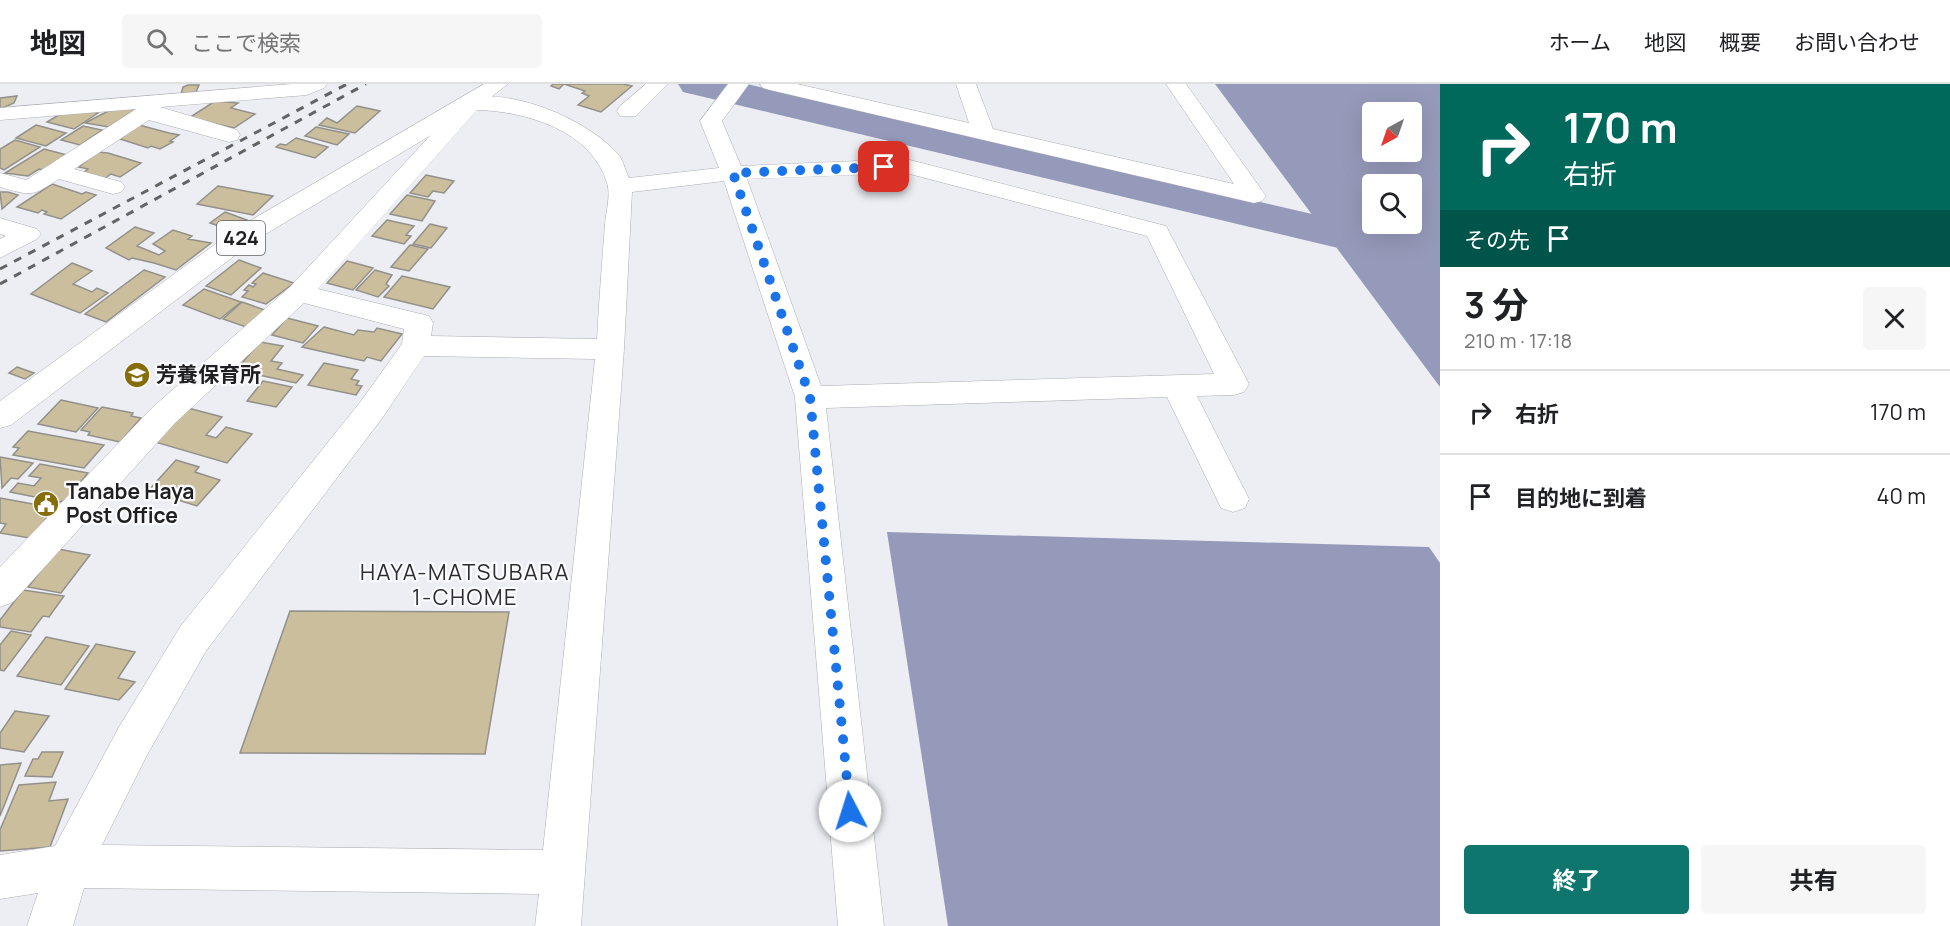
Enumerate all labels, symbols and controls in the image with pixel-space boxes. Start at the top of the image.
search box [122,14,542,68]
text: 地図 [30,23,86,61]
icon: search [143,25,176,58]
text: ここで検索 [191,28,301,58]
text: ホーム [1549,28,1611,56]
text: 地図 [1644,28,1686,56]
text: 概要 [1719,28,1761,56]
text: お問い合わせ [1794,28,1920,56]
text: 170 m [1563,98,1678,156]
north arrow [1362,102,1422,162]
map controls [1362,102,1422,234]
icon: right [1464,108,1542,186]
pin [858,141,909,192]
icon: arrive [867,150,900,183]
text: 右折 [1563,155,1617,192]
button: search [1362,174,1422,234]
road number: 424 [217,221,265,255]
icon: arrive [1542,222,1575,255]
text: その先 [1464,225,1530,255]
text: 3 分 [1464,280,1528,329]
button: close [1863,287,1926,350]
text: 210 m · 17:18 [1464,327,1572,354]
school or university icon: 芳養保育所 [122,360,152,390]
place label: 芳養保育所 [156,360,261,388]
icon: right [1464,396,1497,429]
text: 170 m [1870,397,1926,427]
text: 右折 [1515,399,1559,429]
place label: Tanabe Haya Post Office [66,477,194,529]
icon: arrive [1464,480,1497,513]
text: 40 m [1877,481,1926,511]
text: 目的地に到着 [1515,483,1647,513]
public building icon: Tanabe Haya Post Office [31,489,61,519]
district label: HAYA-MATSUBARA 1-CHOME [360,557,570,612]
position arrow [818,779,882,843]
button: 終了 [1464,845,1689,914]
button: 共有 [1701,845,1926,914]

